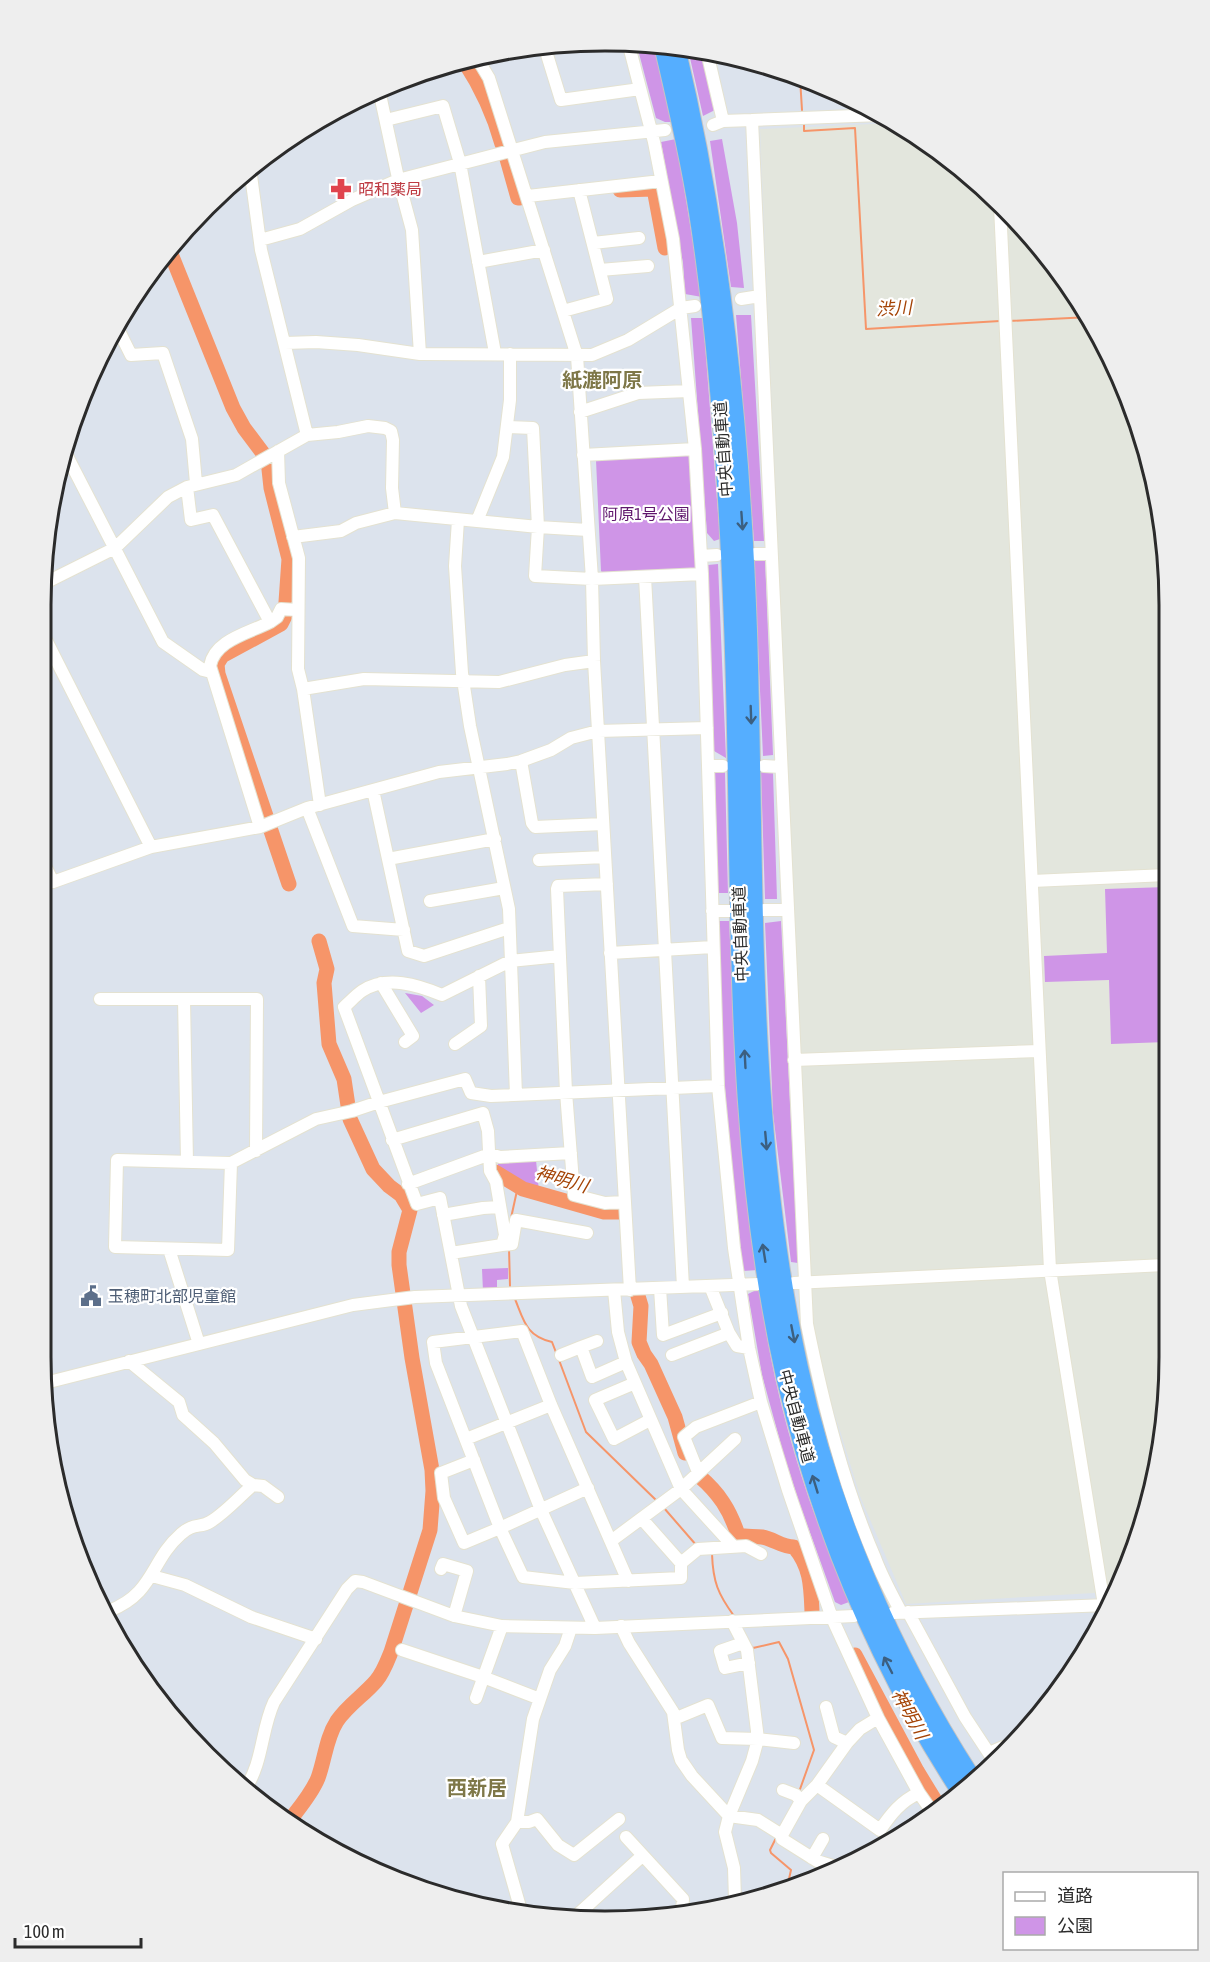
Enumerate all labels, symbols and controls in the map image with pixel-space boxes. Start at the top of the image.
pharmacy icon: 昭和薬局 [329,177,353,201]
place label: 昭和薬局 [358,180,422,198]
water label: 渋川 [875,296,915,319]
district label: 紙漉阿原 [562,368,642,391]
street label: 中央自動車道 [711,400,735,498]
park label: 阿原1号公園 [602,505,690,523]
one-way arrow [737,510,748,530]
one-way arrow [745,705,756,725]
street label: 中央自動車道 [729,886,751,982]
one-way arrow [739,1050,750,1070]
one-way arrow [761,1131,772,1150]
water label: 神明川 [533,1161,593,1197]
one-way arrow [758,1244,769,1264]
public building icon: 玉穂町北部児童館 [79,1284,103,1308]
place label: 玉穂町北部児童館 [108,1287,236,1305]
one-way arrow [788,1324,799,1343]
street label: 中央自動車道 [776,1367,818,1465]
one-way arrow [809,1475,820,1494]
one-way arrow [882,1657,894,1674]
water label: 神明川 [888,1685,933,1744]
district label: 西新居 [447,1776,507,1799]
legend [1003,1872,1198,1950]
text: 道路 [1057,1885,1093,1906]
scale bar [15,1911,141,1949]
text: 公園 [1057,1915,1093,1936]
text: 100 m [24,1921,65,1942]

